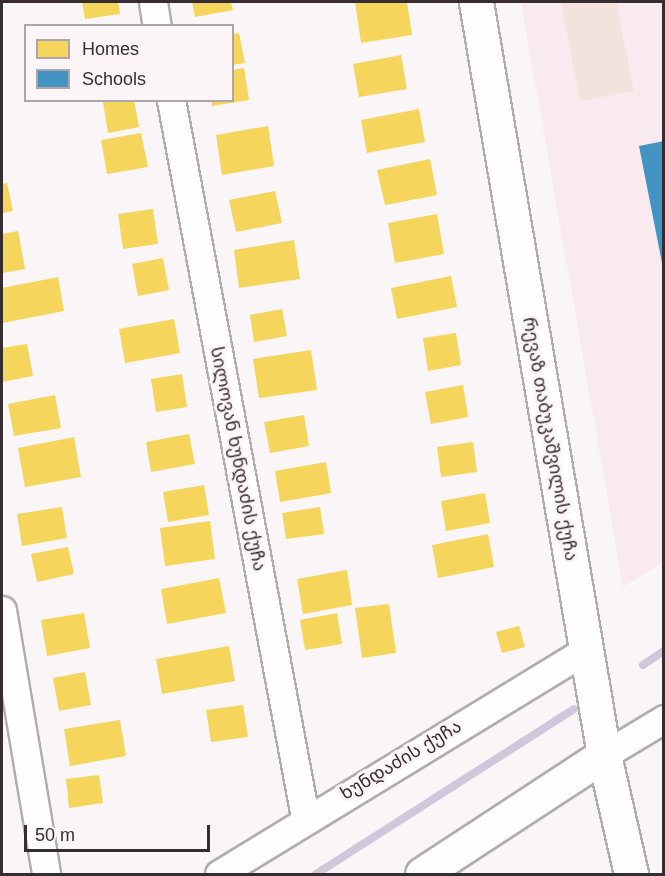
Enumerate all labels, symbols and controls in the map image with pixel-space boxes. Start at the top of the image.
legend [24,24,234,102]
text: Homes [82,39,139,59]
text: Schools [82,69,146,89]
street label: რევაზ თაბუკაშვილის ქუჩა [518,315,582,563]
street label: სილოვან ხუნდაძის ქუჩა [206,345,270,573]
street label: ხუნდაძის ქუჩა [337,715,465,805]
scale bar [27,813,213,851]
text: 50 m [35,825,75,845]

